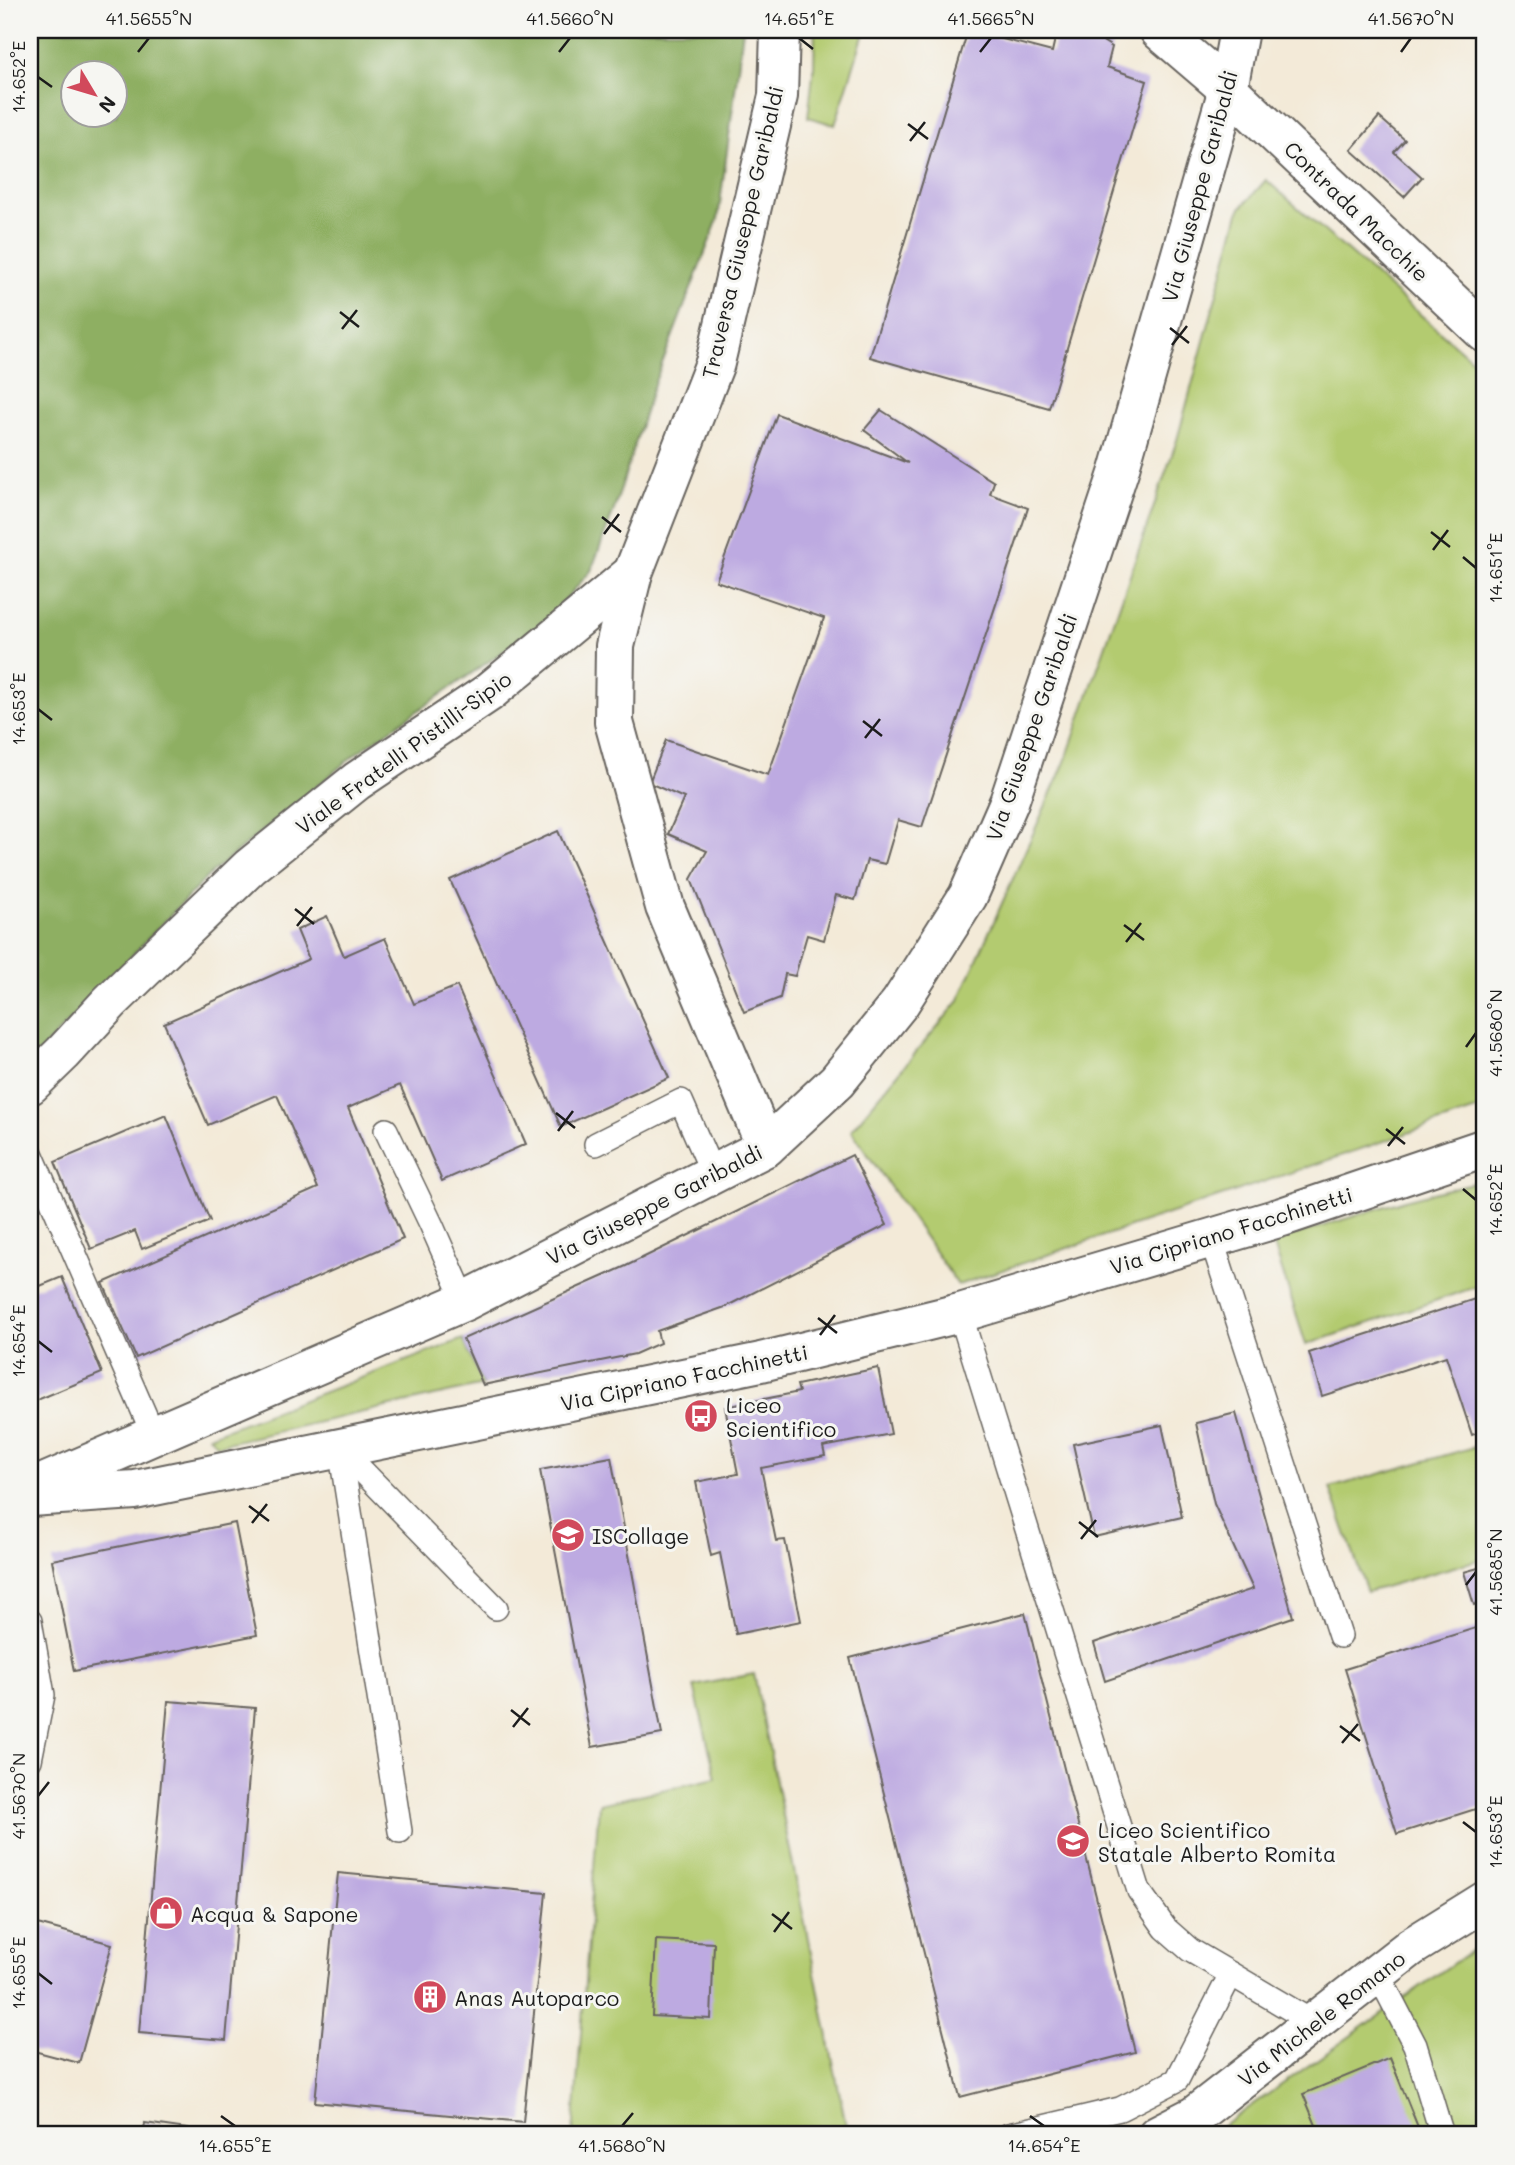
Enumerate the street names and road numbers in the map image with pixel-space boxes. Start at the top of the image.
street label: Via Giuseppe Garibaldi [1155,67,1243,305]
street label: Traversa Giuseppe Garibaldi [695,83,789,381]
street label: Contrada Macchie [1279,135,1435,287]
street label: Via Giuseppe Garibaldi [979,610,1083,844]
street label: Viale Fratelli Pistilli-Sipio [290,665,516,839]
street label: Via Giuseppe Garibaldi [541,1138,767,1270]
street label: Via Cipriano Facchinetti [1106,1180,1356,1280]
street label: Via Cipriano Facchinetti [558,1338,810,1416]
street label: Via Michele Romano [1232,1944,1410,2092]

